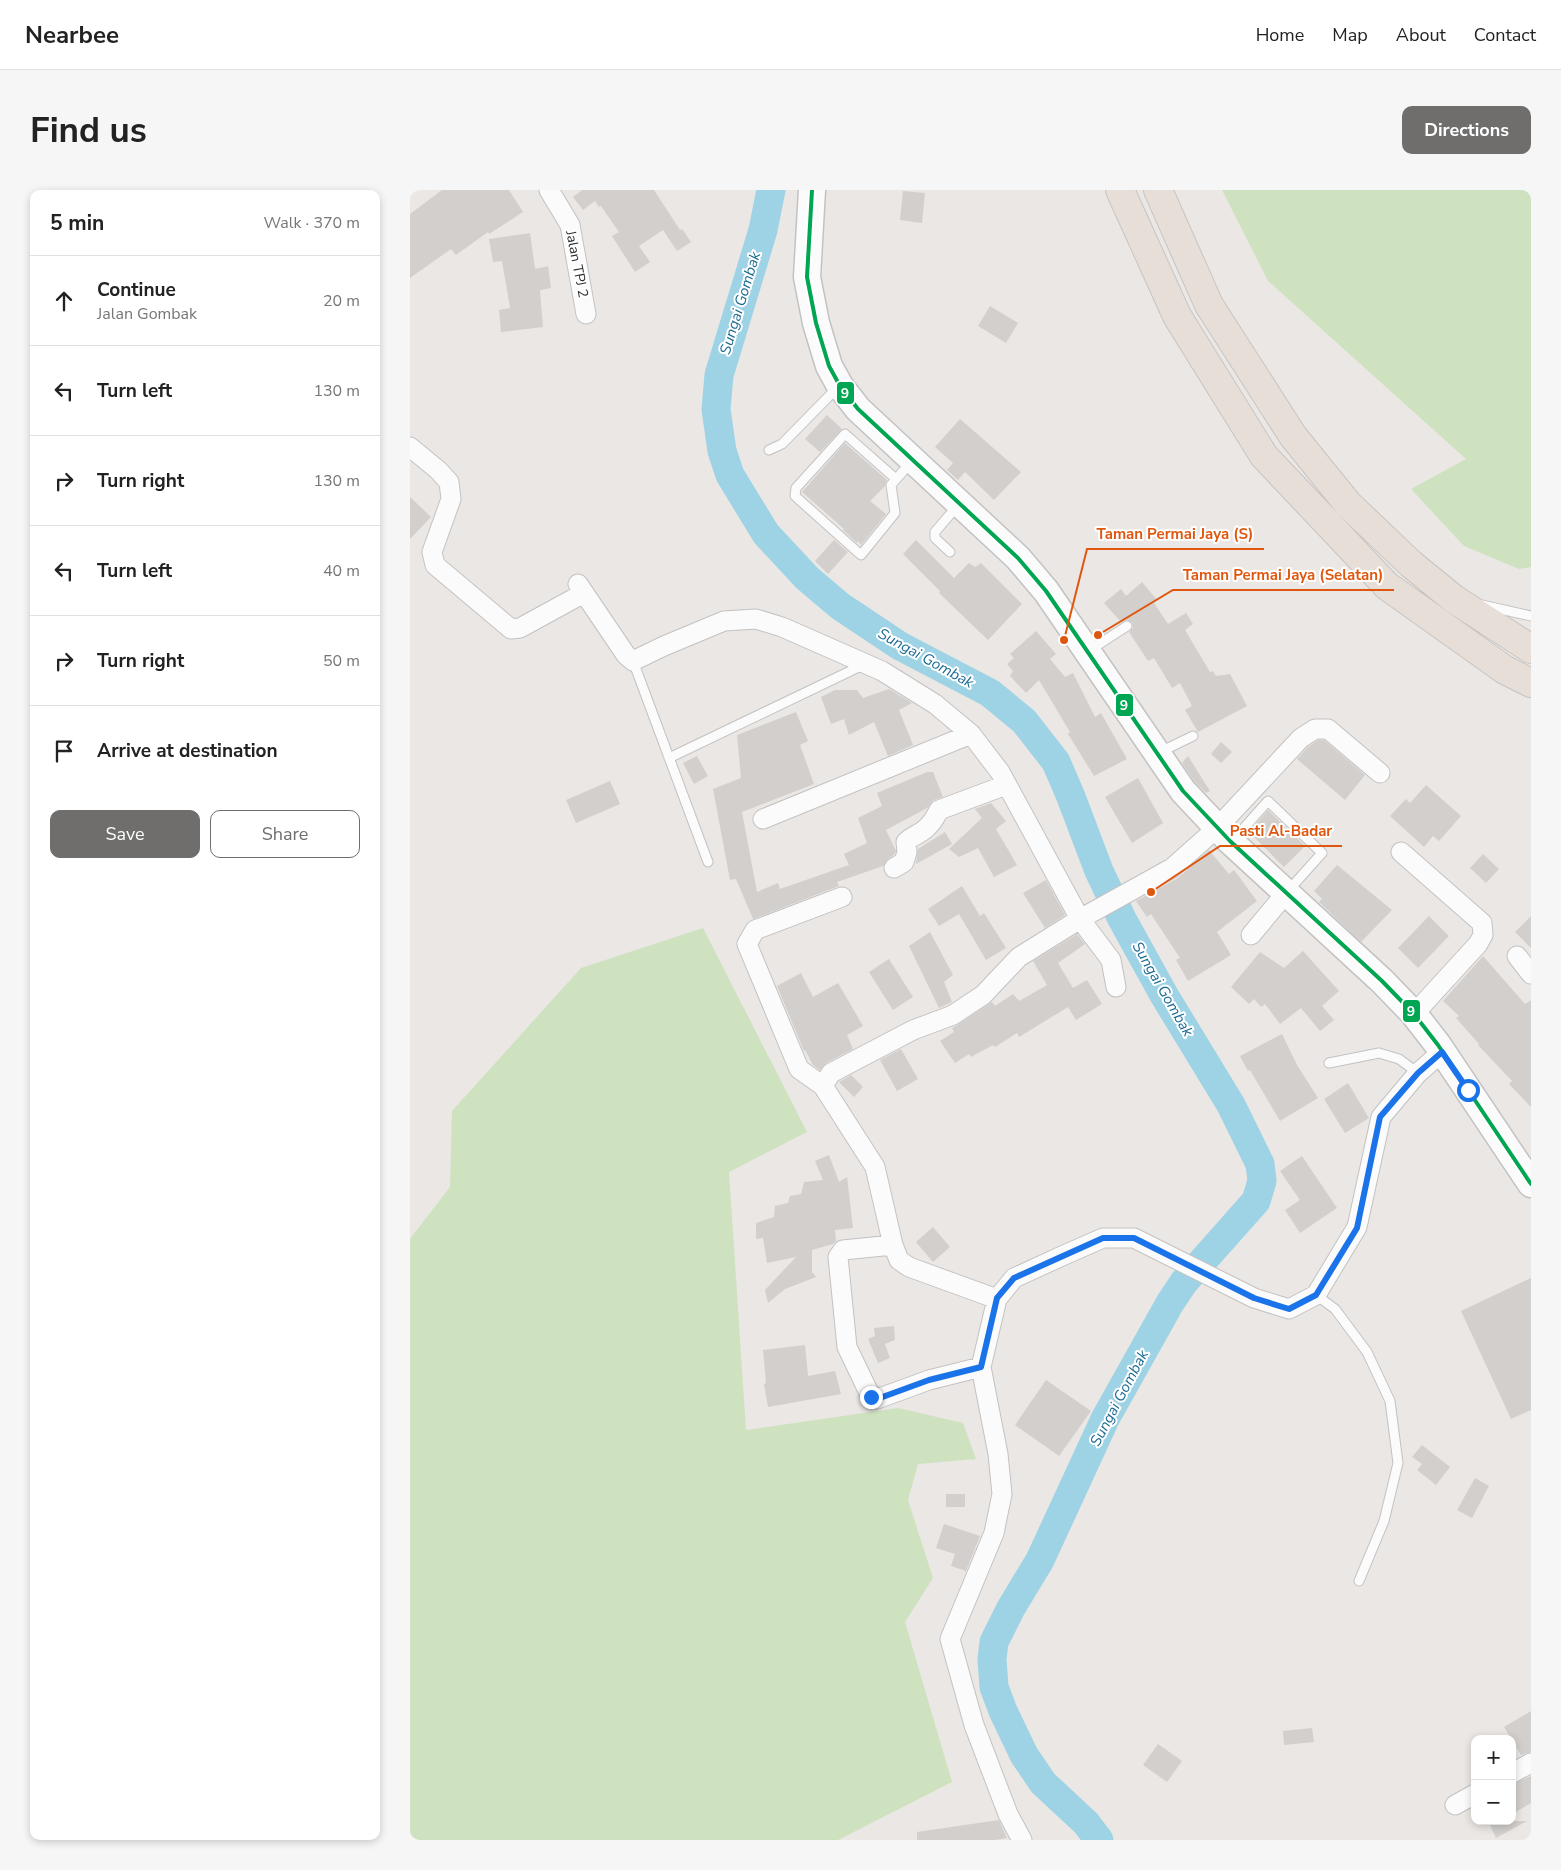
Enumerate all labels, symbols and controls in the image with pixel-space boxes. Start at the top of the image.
text: Nearbee [25,19,119,51]
text: Home [1256,23,1304,47]
text: Map [1332,23,1368,47]
text: About [1396,23,1446,47]
text: Contact [1474,23,1536,47]
button: Directions [1402,106,1531,154]
text: Find us [30,107,147,154]
text: 5 min [50,209,104,237]
text: Walk · 370 m [264,212,360,234]
street label: Jalan TPJ 2 [561,228,593,299]
water label: Sungai Gombak [715,249,765,357]
text: Continue [97,277,176,303]
icon: ahead [50,287,78,315]
text: 20 m [323,290,360,312]
text: Jalan Gombak [97,303,197,325]
icon: left [50,377,78,405]
text: Turn left [97,378,172,404]
text: 130 m [313,380,360,402]
line badge: 9 [836,381,855,405]
text: 9 [841,384,849,403]
icon: right [50,467,78,495]
text: Turn right [97,468,184,494]
text: 130 m [313,470,360,492]
callout: Taman Permai Jaya (S) [1087,519,1264,549]
text: Taman Permai Jaya (S) [1097,524,1253,544]
icon: left [50,557,78,585]
text: Turn left [97,558,172,584]
text: 40 m [323,560,360,582]
callout: Taman Permai Jaya (Selatan) [1173,560,1394,590]
text: Taman Permai Jaya (Selatan) [1183,565,1383,585]
water label: Sungai Gombak [875,623,978,693]
icon: right [50,647,78,675]
text: Turn right [97,648,184,674]
text: 50 m [323,650,360,672]
line badge: 9 [1115,693,1134,717]
text: 9 [1120,696,1128,715]
icon: arrive [50,737,78,765]
text: Arrive at destination [97,738,278,764]
button: Save [50,810,200,858]
button: Share [210,810,360,858]
callout: Pasti Al-Badar [1220,816,1342,846]
text: Pasti Al-Badar [1230,821,1332,841]
water label: Sungai Gombak [1128,938,1199,1041]
line badge: 9 [1402,999,1421,1023]
text: 9 [1407,1002,1415,1021]
route start [1457,1079,1480,1102]
water label: Sungai Gombak [1085,1346,1153,1450]
route end [860,1386,883,1409]
map controls [1471,1735,1516,1825]
button: + [1471,1735,1516,1780]
button: − [1471,1780,1516,1825]

